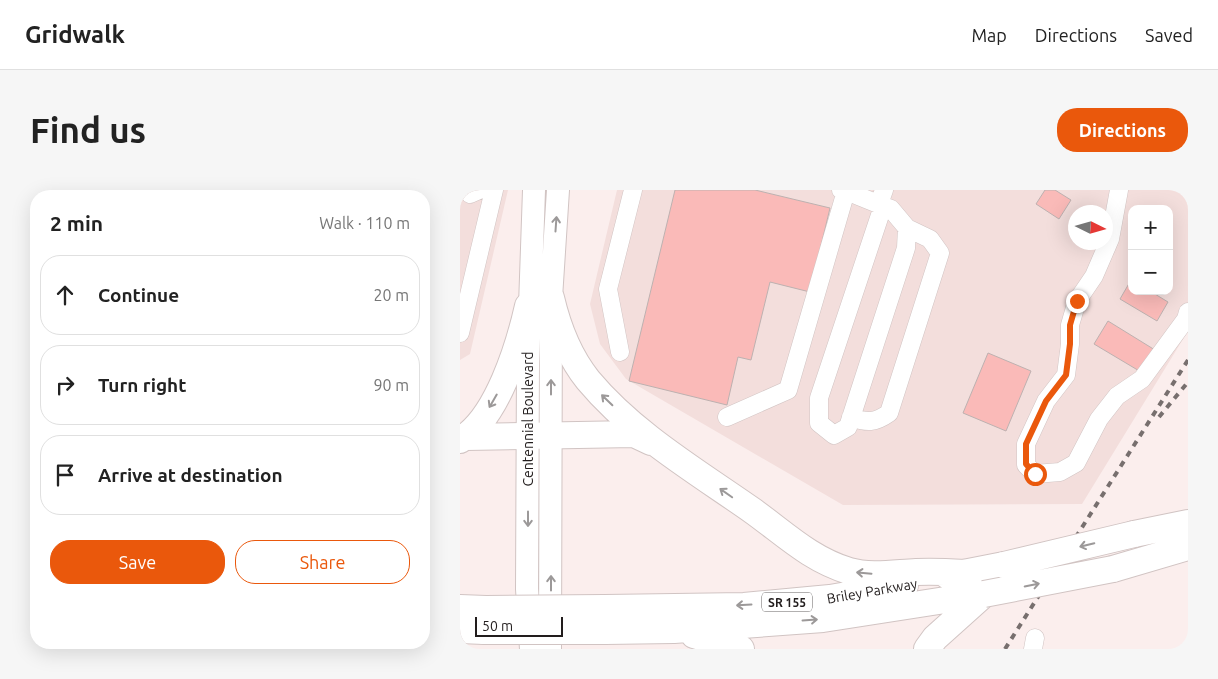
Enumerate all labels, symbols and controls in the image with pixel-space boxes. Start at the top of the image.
text: Gridwalk [25,21,125,48]
text: Map [971,25,1007,45]
text: Directions [1035,25,1117,45]
text: Saved [1145,25,1193,45]
button: Directions [1057,108,1188,152]
text: Find us [30,110,146,150]
north arrow [1068,205,1113,250]
map controls [1128,205,1173,295]
button: + [1128,205,1173,250]
text: 2 min [50,211,103,235]
text: Walk · 110 m [319,214,410,232]
one-way arrow [551,217,561,233]
button: − [1128,250,1173,295]
icon: ahead [51,281,79,309]
text: Continue [98,284,179,306]
text: 20 m [373,286,409,304]
route end [1066,290,1089,313]
street label: Centennial Boulevard [520,352,536,486]
icon: right [51,371,79,399]
text: Turn right [98,374,186,396]
text: 90 m [373,376,409,394]
one-way arrow [546,379,556,396]
one-way arrow [487,393,497,407]
one-way arrow [601,394,614,406]
icon: arrive [51,461,79,489]
route start [1024,463,1047,486]
text: Arrive at destination [98,464,283,486]
one-way arrow [719,488,733,498]
one-way arrow [523,510,533,527]
button: Save [50,540,225,584]
button: Share [235,540,410,584]
one-way arrow [1079,541,1095,550]
one-way arrow [857,568,873,578]
one-way arrow [546,575,556,592]
street label: Briley Parkway [826,575,919,607]
one-way arrow [1023,579,1039,589]
road number: SR 155 [762,592,812,612]
one-way arrow [737,601,753,610]
scale bar [475,614,562,637]
one-way arrow [802,616,818,625]
text: 50 m [482,618,513,634]

